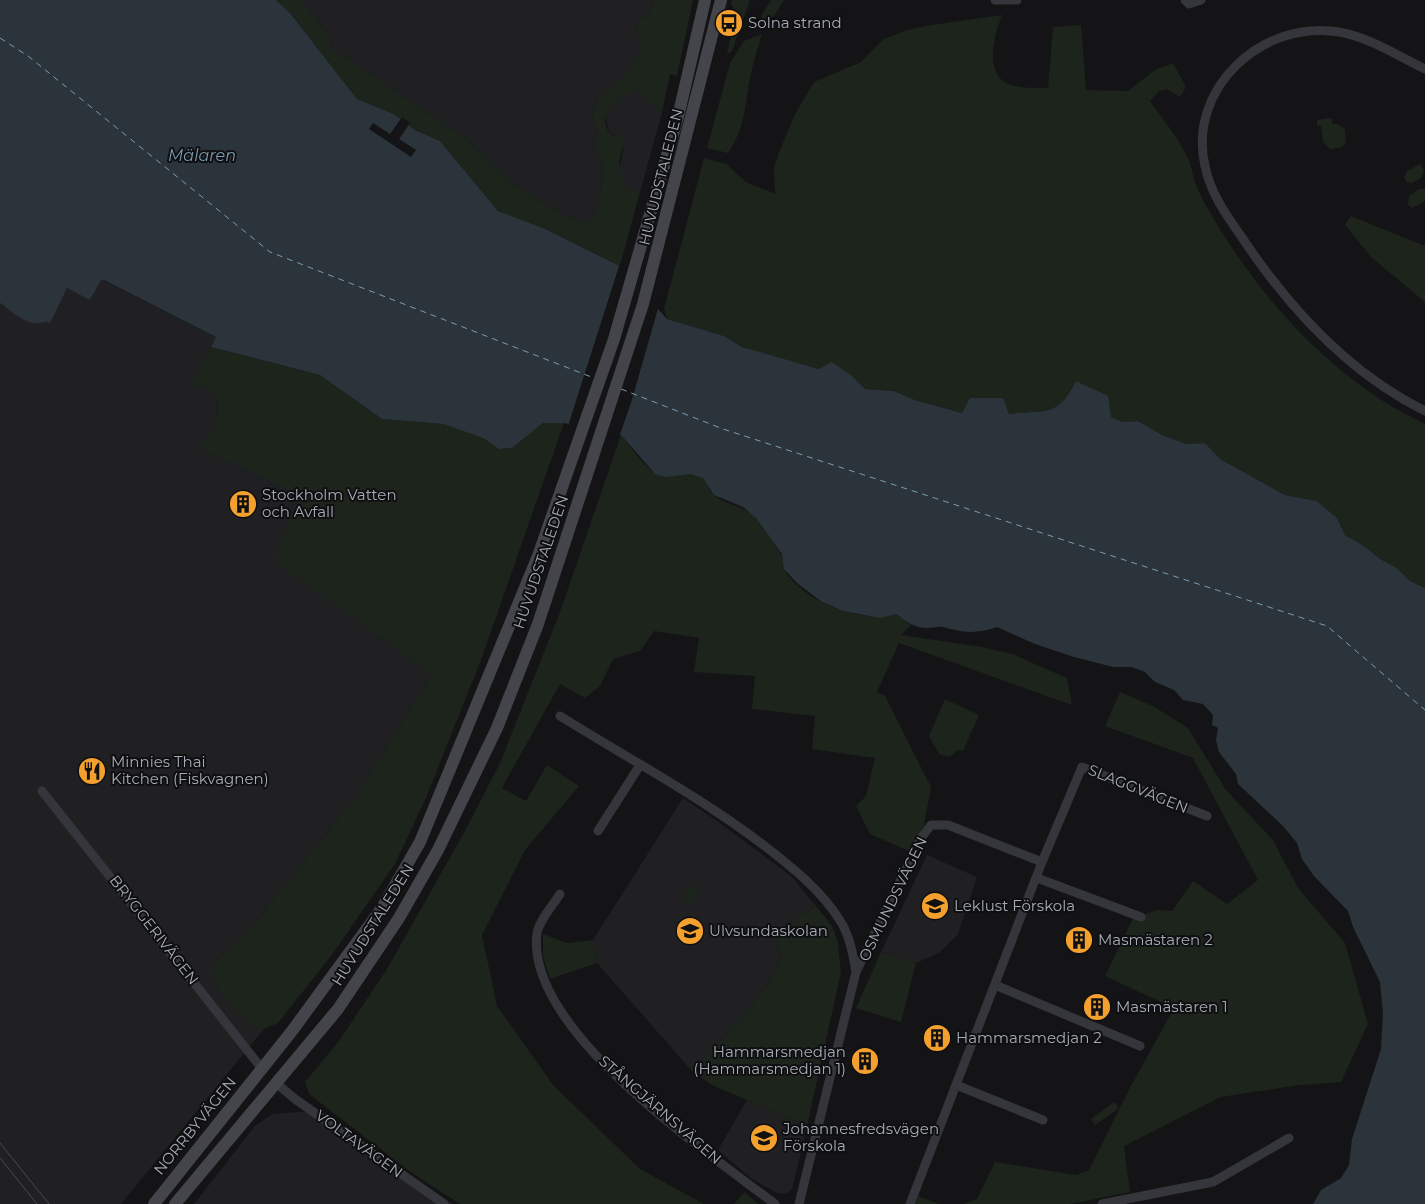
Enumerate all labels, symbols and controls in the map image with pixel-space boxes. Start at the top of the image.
bus stop icon: Solna strand [714,8,744,38]
place label: Solna strand [748,13,842,32]
street label: HUVUDSTALEDEN [634,107,687,247]
water label: Mälaren [168,146,236,165]
place label: Stockholm Vatten och Avfall [262,485,397,521]
building icon: Stockholm Vatten och Avfall [228,489,258,519]
street label: HUVUDSTALEDEN [509,492,572,631]
place label: Minnies Thai Kitchen (Fiskvagnen) [111,752,269,788]
restaurant icon: Minnies Thai Kitchen (Fiskvagnen) [77,756,107,786]
street label: SLAGGVÄGEN [1085,760,1191,817]
street label: OSMUNDSVÄGEN [854,833,931,964]
street label: HUVUDSTALEDEN [327,860,418,989]
street label: BRYGGERIVÄGEN [106,871,203,988]
school or university icon: Leklust Förskola [920,891,950,921]
place label: Leklust Förskola [954,896,1075,915]
school or university icon: Ulvsundaskolan [675,916,705,946]
place label: Ulvsundaskolan [709,921,828,940]
building icon: Masmästaren 2 [1064,925,1094,955]
place label: Masmästaren 2 [1098,930,1213,949]
building icon: Masmästaren 1 [1082,992,1112,1022]
place label: Masmästaren 1 [1116,997,1228,1016]
building icon: Hammarsmedjan 2 [922,1023,952,1053]
place label: Hammarsmedjan 2 [956,1028,1102,1047]
place label: Hammarsmedjan (Hammarsmedjan 1) [694,1042,846,1078]
building icon: Hammarsmedjan (Hammarsmedjan 1) [850,1046,880,1076]
street label: STÅNGJÄRNSVÄGEN [595,1051,726,1168]
street label: NORRBYVÄGEN [149,1073,240,1179]
street label: VOLTAVÄGEN [312,1106,407,1182]
place label: Johannesfredsvägen Förskola [782,1119,939,1155]
school or university icon: Johannesfredsvägen Förskola [749,1123,779,1153]

